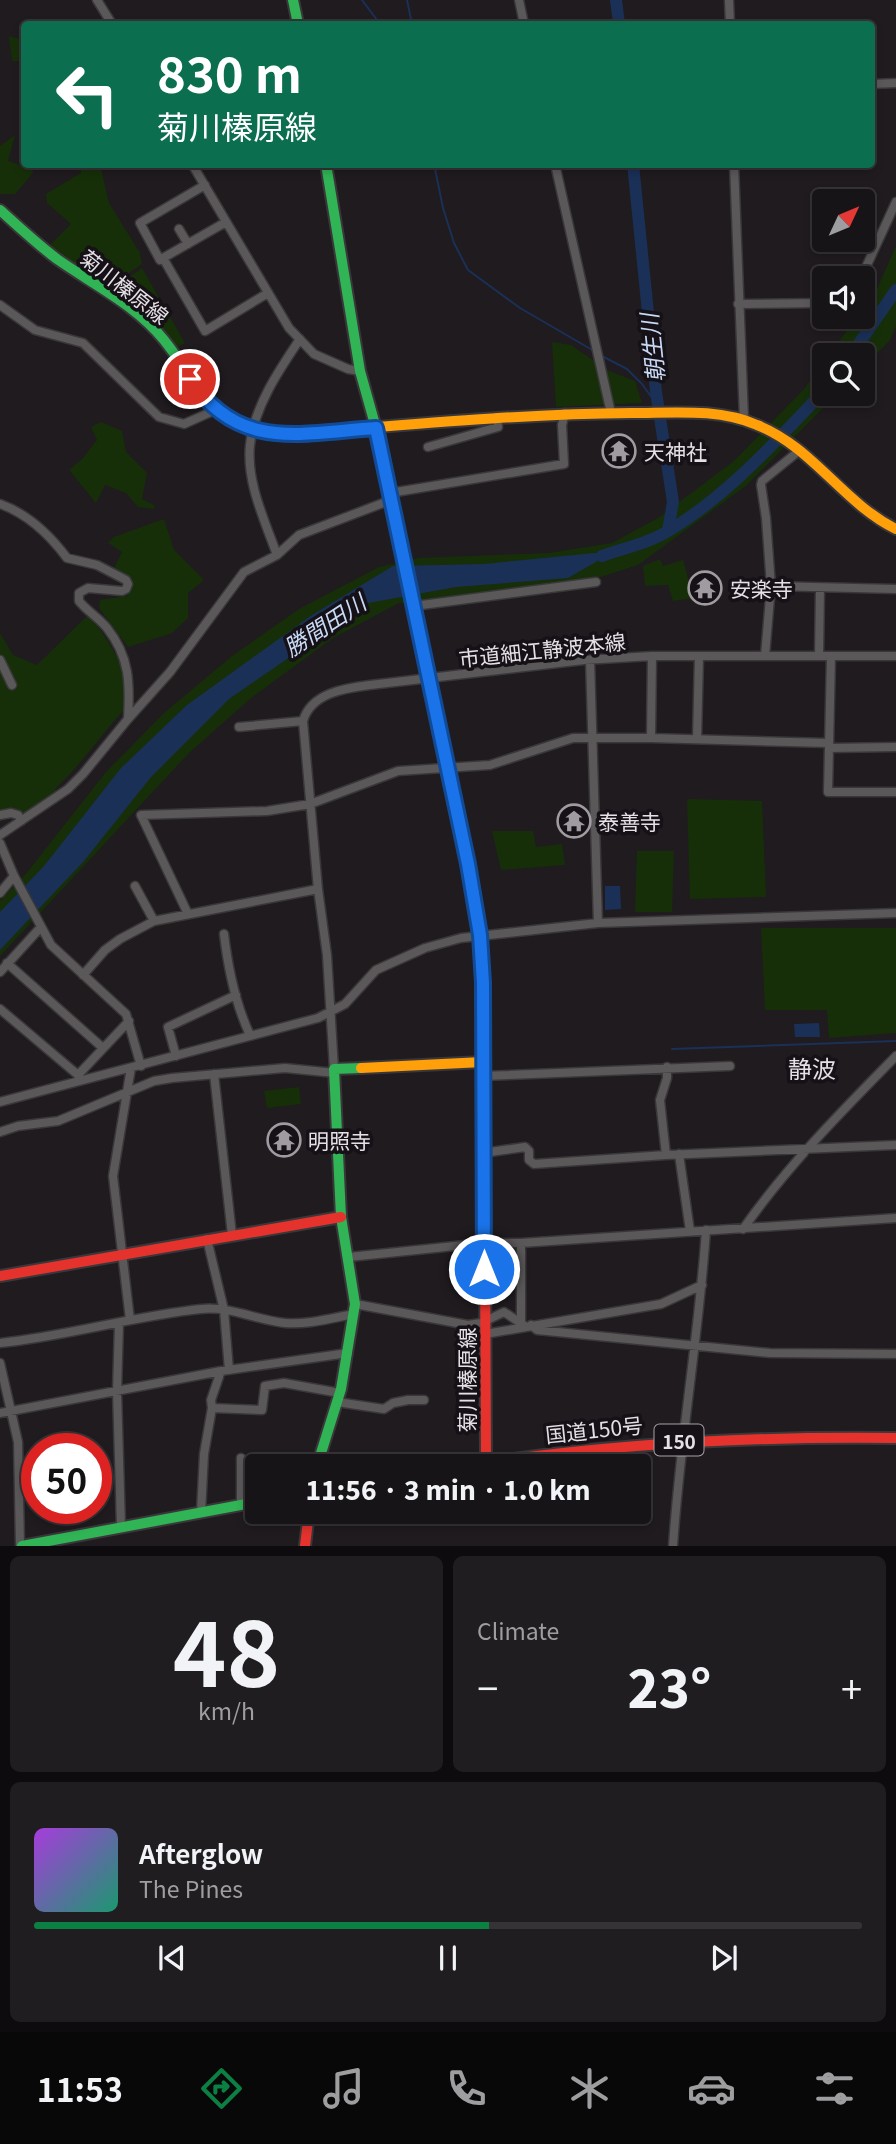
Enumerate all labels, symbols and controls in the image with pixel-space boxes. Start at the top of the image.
text: 830 m [157,36,302,107]
icon: left [42,49,133,140]
text: 菊川榛原線 [157,102,317,148]
north arrow [812,189,875,252]
map controls [812,189,875,406]
street label: 菊川榛原線 [74,242,176,330]
button: sound [812,266,875,329]
water label: 朝生川 [630,309,672,384]
button: search [812,343,875,406]
pin [160,349,220,409]
icon: arrive [171,360,209,398]
temple icon: 天神社 [600,432,638,470]
place label: 天神社 [644,436,707,466]
temple icon: 安楽寺 [686,569,724,607]
place label: 安楽寺 [730,573,793,603]
water label: 勝間田川 [276,583,374,663]
street label: 市道細江静波本線 [457,625,627,673]
temple icon: 泰善寺 [555,802,593,840]
place label: 泰善寺 [598,806,661,836]
district label: 静波 [788,1050,836,1085]
temple icon: 明照寺 [265,1121,303,1159]
place label: 明照寺 [308,1125,371,1155]
position arrow [447,1232,521,1306]
street label: 菊川榛原線 [451,1328,481,1433]
street label: 国道150号 [544,1409,644,1449]
road number: 150 [654,1424,704,1456]
speed limit sign: 50 [21,1433,112,1524]
text: 11:56 · 3 min · 1.0 km [305,1470,591,1507]
text: 48 [173,1581,280,1713]
text: Climate [477,1613,559,1647]
text: 23° [628,1648,711,1723]
text: − [477,1659,498,1714]
text: + [841,1659,862,1714]
text: km/h [198,1693,255,1727]
text: Afterglow [139,1834,263,1871]
text: The Pines [139,1871,243,1905]
icon: previous [153,1939,191,1977]
icon: pause [429,1939,467,1977]
icon: next [705,1939,743,1977]
icon: directions [197,2064,246,2113]
icon: music [319,2064,368,2113]
icon: phone [442,2064,491,2113]
icon: climate [565,2064,614,2113]
icon: car [687,2064,736,2113]
icon: filters [810,2064,859,2113]
text: 11:53 [37,2065,123,2111]

